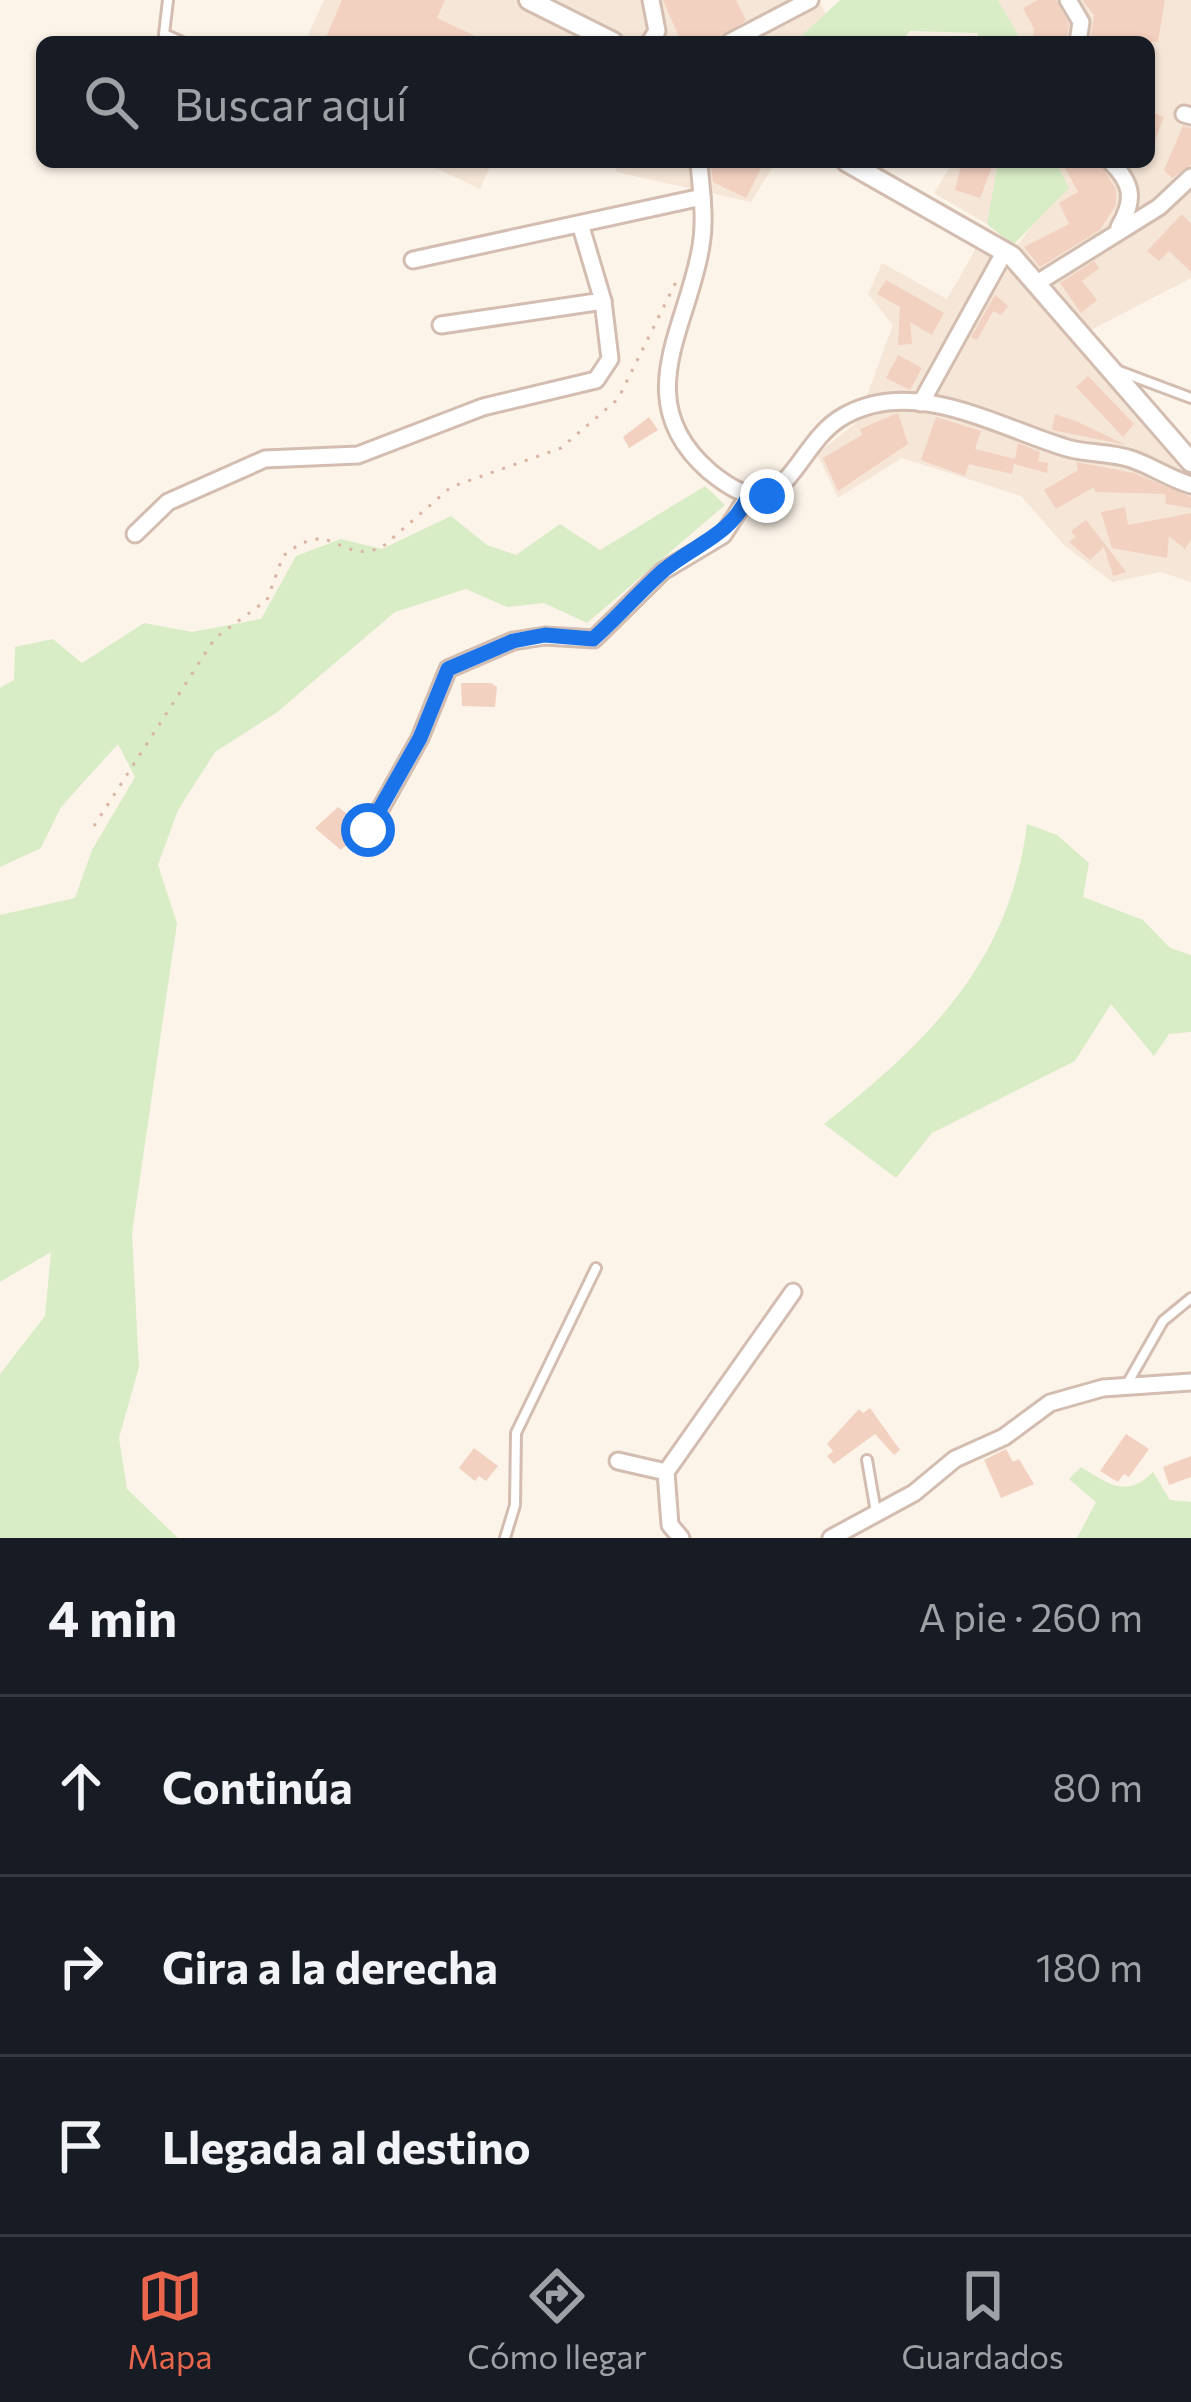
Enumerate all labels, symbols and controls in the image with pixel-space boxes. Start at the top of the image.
search box [36,36,1155,168]
icon: search [78,69,144,135]
text: Buscar aquí [174,75,408,130]
route end [740,469,794,523]
route start [341,803,395,857]
text: 4 min [48,1585,177,1648]
text: A pie · 260 m [919,1592,1143,1640]
icon: ahead [48,1753,114,1819]
text: Continúa [162,1758,353,1813]
text: 80 m [1052,1762,1143,1810]
icon: right [48,1933,114,1999]
text: Gira a la derecha [162,1938,498,1993]
text: 180 m [1036,1942,1143,1990]
icon: arrive [48,2113,114,2179]
text: Llegada al destino [162,2118,531,2173]
tab: Mapa [127,2263,213,2376]
tab: Cómo llegar [467,2263,647,2376]
tab: Guardados [901,2263,1064,2376]

